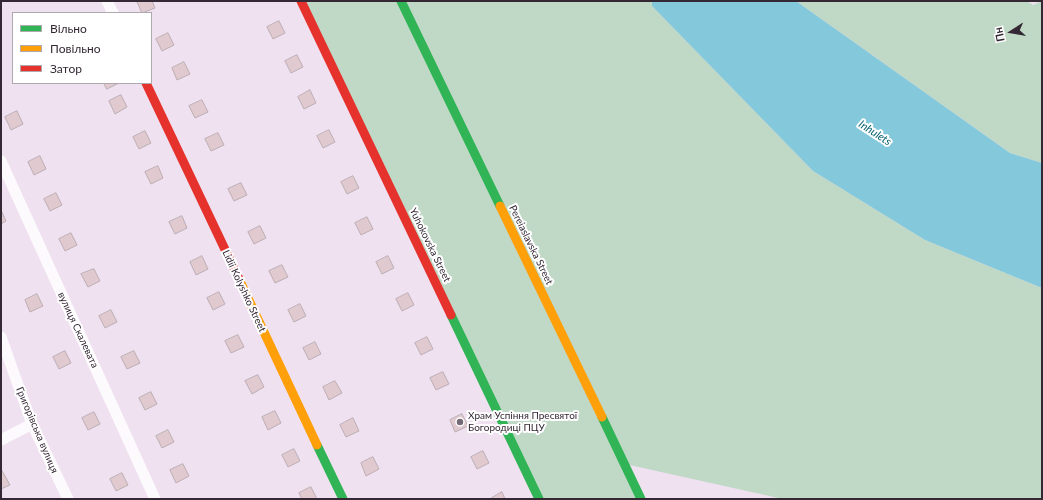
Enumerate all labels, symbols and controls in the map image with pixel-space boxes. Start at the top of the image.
legend [12,12,152,84]
north arrow [991,12,1031,52]
text: Вільно [50,21,87,36]
text: Пн [991,26,1007,43]
text: Повільно [50,41,101,56]
text: Затор [50,61,82,76]
water label: Inhulets [856,118,894,148]
street label: Pereiaslavska Street [507,203,555,287]
street label: Yuhokovska Street [407,206,453,284]
street label: Lidii Kolyshko Street [220,248,268,334]
street label: вулиця Скалевата [55,290,101,370]
street label: Григорівська вулиця [13,385,61,475]
place label: Храм Успіння Пресвятої Богородиці ПЦУ [468,410,577,434]
marker: Храм Успіння Пресвятої Богородиці ПЦУ [455,417,465,427]

